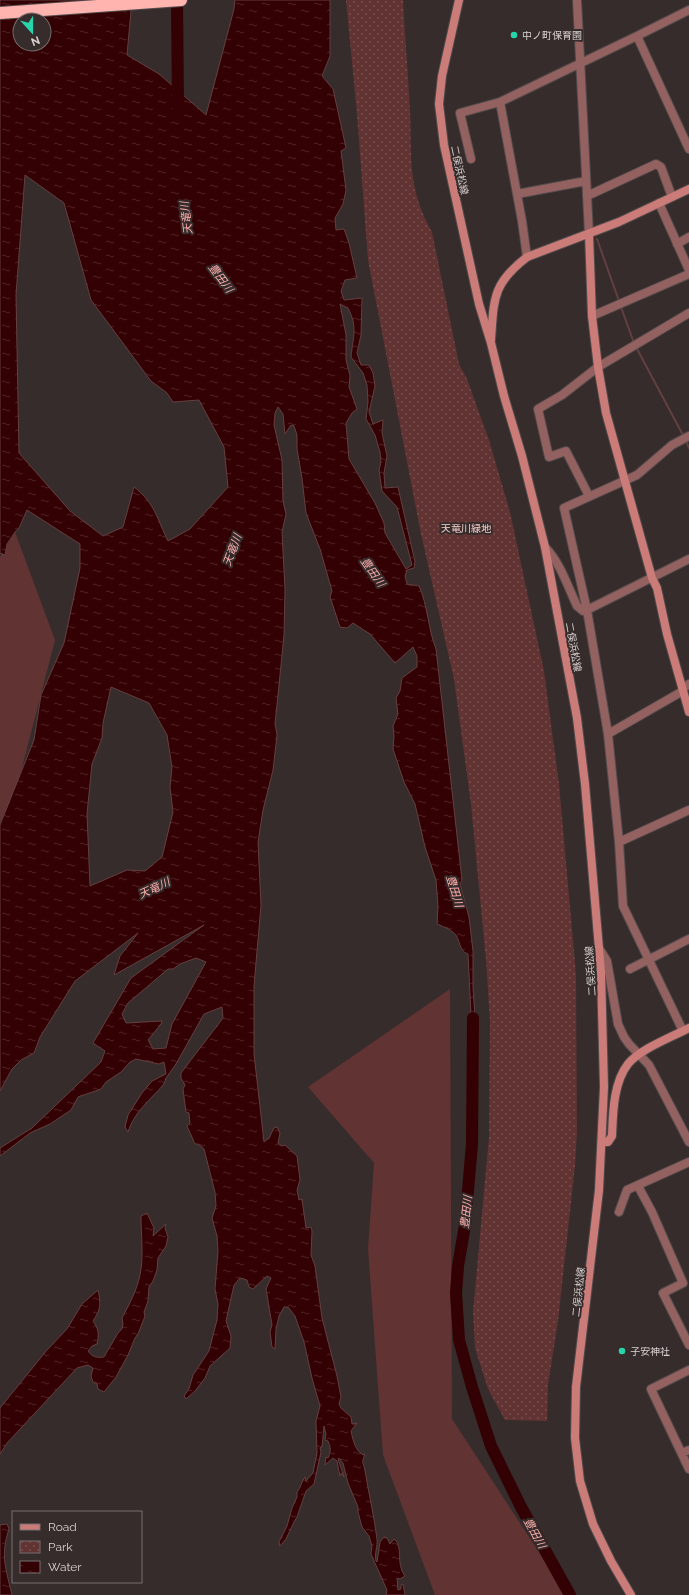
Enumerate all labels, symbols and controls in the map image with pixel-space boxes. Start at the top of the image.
north arrow [12,12,52,52]
marker: 中ノ町保育園 [509,30,519,40]
place label: 中ノ町保育園 [522,30,582,41]
text: N [29,33,42,48]
street label: 二俣浜松線 [449,145,470,196]
water label: 天竜川 [178,200,195,235]
water label: 豊田川 [205,261,236,296]
park label: 天竜川緑地 [441,523,492,534]
water label: 天竜川 [221,532,245,568]
water label: 豊田川 [358,555,388,590]
street label: 二俣浜松線 [564,622,583,673]
water label: 豊田川 [443,873,466,910]
water label: 天竜川 [137,875,173,901]
street label: 二俣浜松線 [583,946,598,996]
water label: 豊田川 [458,1194,475,1229]
street label: 二俣浜松線 [570,1267,587,1317]
marker: 子安神社 [617,1346,627,1356]
place label: 子安神社 [630,1346,670,1357]
legend [12,1511,142,1583]
water label: 豊田川 [521,1516,549,1552]
text: Road [48,1520,77,1534]
text: Park [48,1540,73,1554]
text: Water [48,1560,82,1574]

